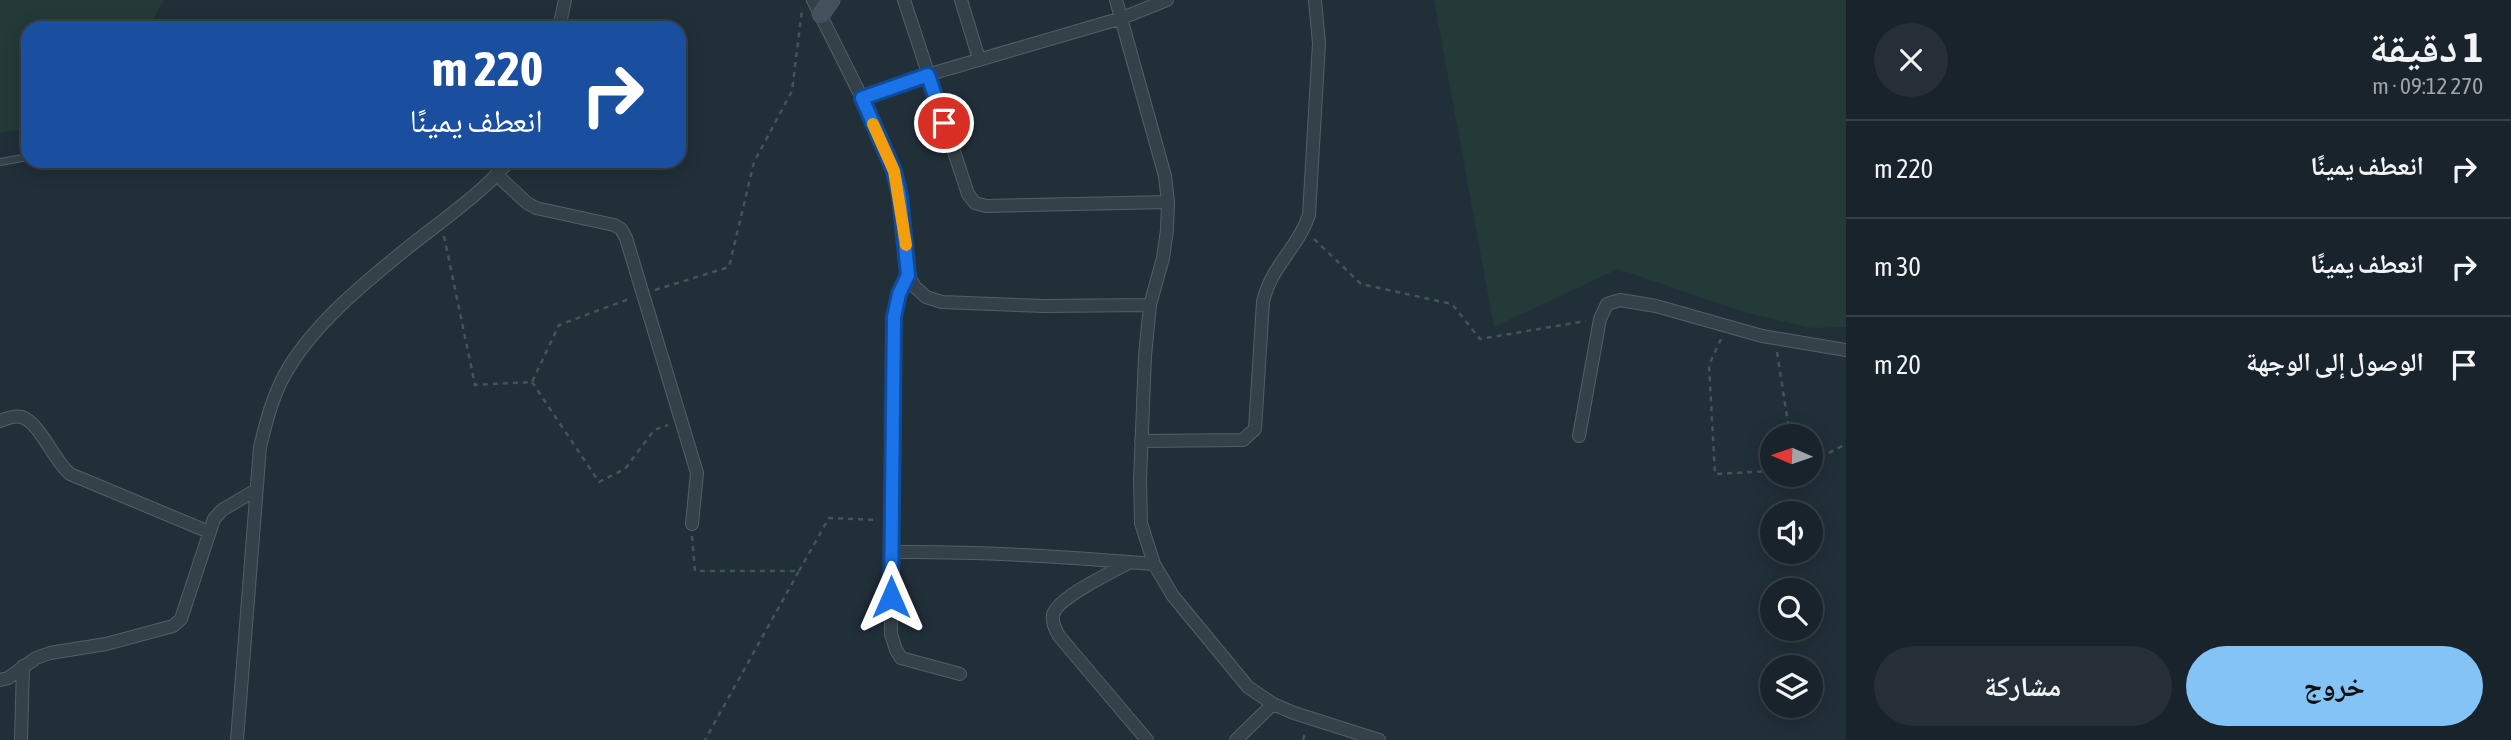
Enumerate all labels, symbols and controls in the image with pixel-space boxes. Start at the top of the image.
button: close [1874,23,1948,97]
text: 1 دقيقة [2369,23,2483,71]
text: 220 m [432,40,543,96]
icon: right [567,49,658,140]
text: 270 m · 09:12 [2372,73,2483,99]
pin [914,93,974,153]
text: انعطف يمينًا [410,102,543,139]
icon: arrive [925,104,963,142]
icon: right [2445,150,2483,188]
text: انعطف يمينًا [2310,151,2424,181]
text: 220 m [1874,154,1933,184]
icon: right [2445,248,2483,286]
text: انعطف يمينًا [2310,249,2424,279]
text: 30 m [1874,252,1921,282]
icon: arrive [2445,346,2483,384]
text: الوصول إلى الوجهة [2246,347,2424,377]
text: 20 m [1874,350,1921,380]
north arrow [1760,424,1824,486]
map controls [1760,424,1823,718]
button: sound [1760,501,1823,564]
position arrow [854,560,928,634]
button: search [1760,578,1823,641]
button: مشاركة [1874,646,2172,726]
button: خروج [2186,646,2483,726]
button: layers [1760,655,1823,718]

